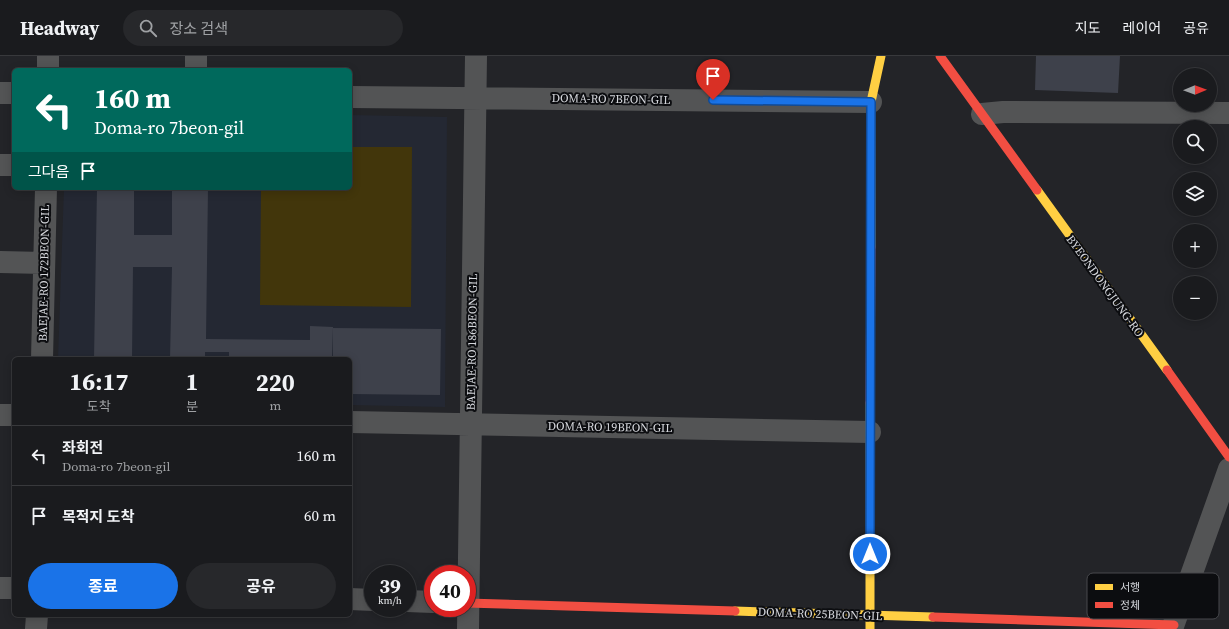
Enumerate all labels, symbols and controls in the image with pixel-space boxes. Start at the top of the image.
search box [123,10,403,46]
text: Headway [20,15,99,41]
icon: search [137,17,159,39]
text: 장소 검색 [169,18,228,39]
text: 지도 [1075,18,1101,38]
text: 레이어 [1123,18,1161,38]
text: 공유 [1183,18,1209,38]
pin [696,59,730,100]
icon: arrive [702,65,724,87]
north arrow [1173,68,1217,112]
map controls [1173,68,1217,320]
text: 160 m [94,79,171,117]
icon: left [28,84,80,136]
street label: DOMA-RO 7BEON-GIL [551,90,671,108]
text: Doma-ro 7beon-gil [94,115,244,140]
button: search [1173,120,1217,164]
icon: arrive [77,160,99,182]
text: 그다음 [28,161,69,182]
button: layers [1173,172,1217,216]
street label: BAEJAE-RO 172BEON-GIL [35,204,53,342]
button: + [1173,224,1217,268]
street label: BYEONDONGJUNG-RO [1063,232,1147,340]
street label: BAEJAE-RO 186BEON-GIL [463,273,481,411]
button: − [1173,276,1217,320]
text: 16:17 [69,365,128,398]
text: 1 [186,365,199,398]
text: 220 [256,366,295,399]
text: m [269,397,281,414]
text: 도착 [87,398,111,415]
text: 분 [186,398,198,415]
street label: DOMA-RO 19BEON-GIL [547,418,673,436]
text: 좌회전 [62,437,103,458]
icon: left [28,445,50,467]
text: 160 m [296,445,336,466]
text: Doma-ro 7beon-gil [62,458,170,475]
icon: arrive [28,505,50,527]
text: 60 m [304,505,336,526]
text: 목적지 도착 [62,506,134,527]
position arrow [849,533,891,575]
button: 종료 [28,563,178,609]
button: 공유 [186,563,336,609]
speed limit sign: 40 [424,565,476,617]
text: 39 [379,572,401,600]
legend [1087,573,1219,619]
text: 서행 [1120,580,1140,595]
text: km/h [378,594,402,607]
text: 정체 [1120,598,1140,613]
street label: DOMA-RO 25BEON-GIL [757,604,883,624]

